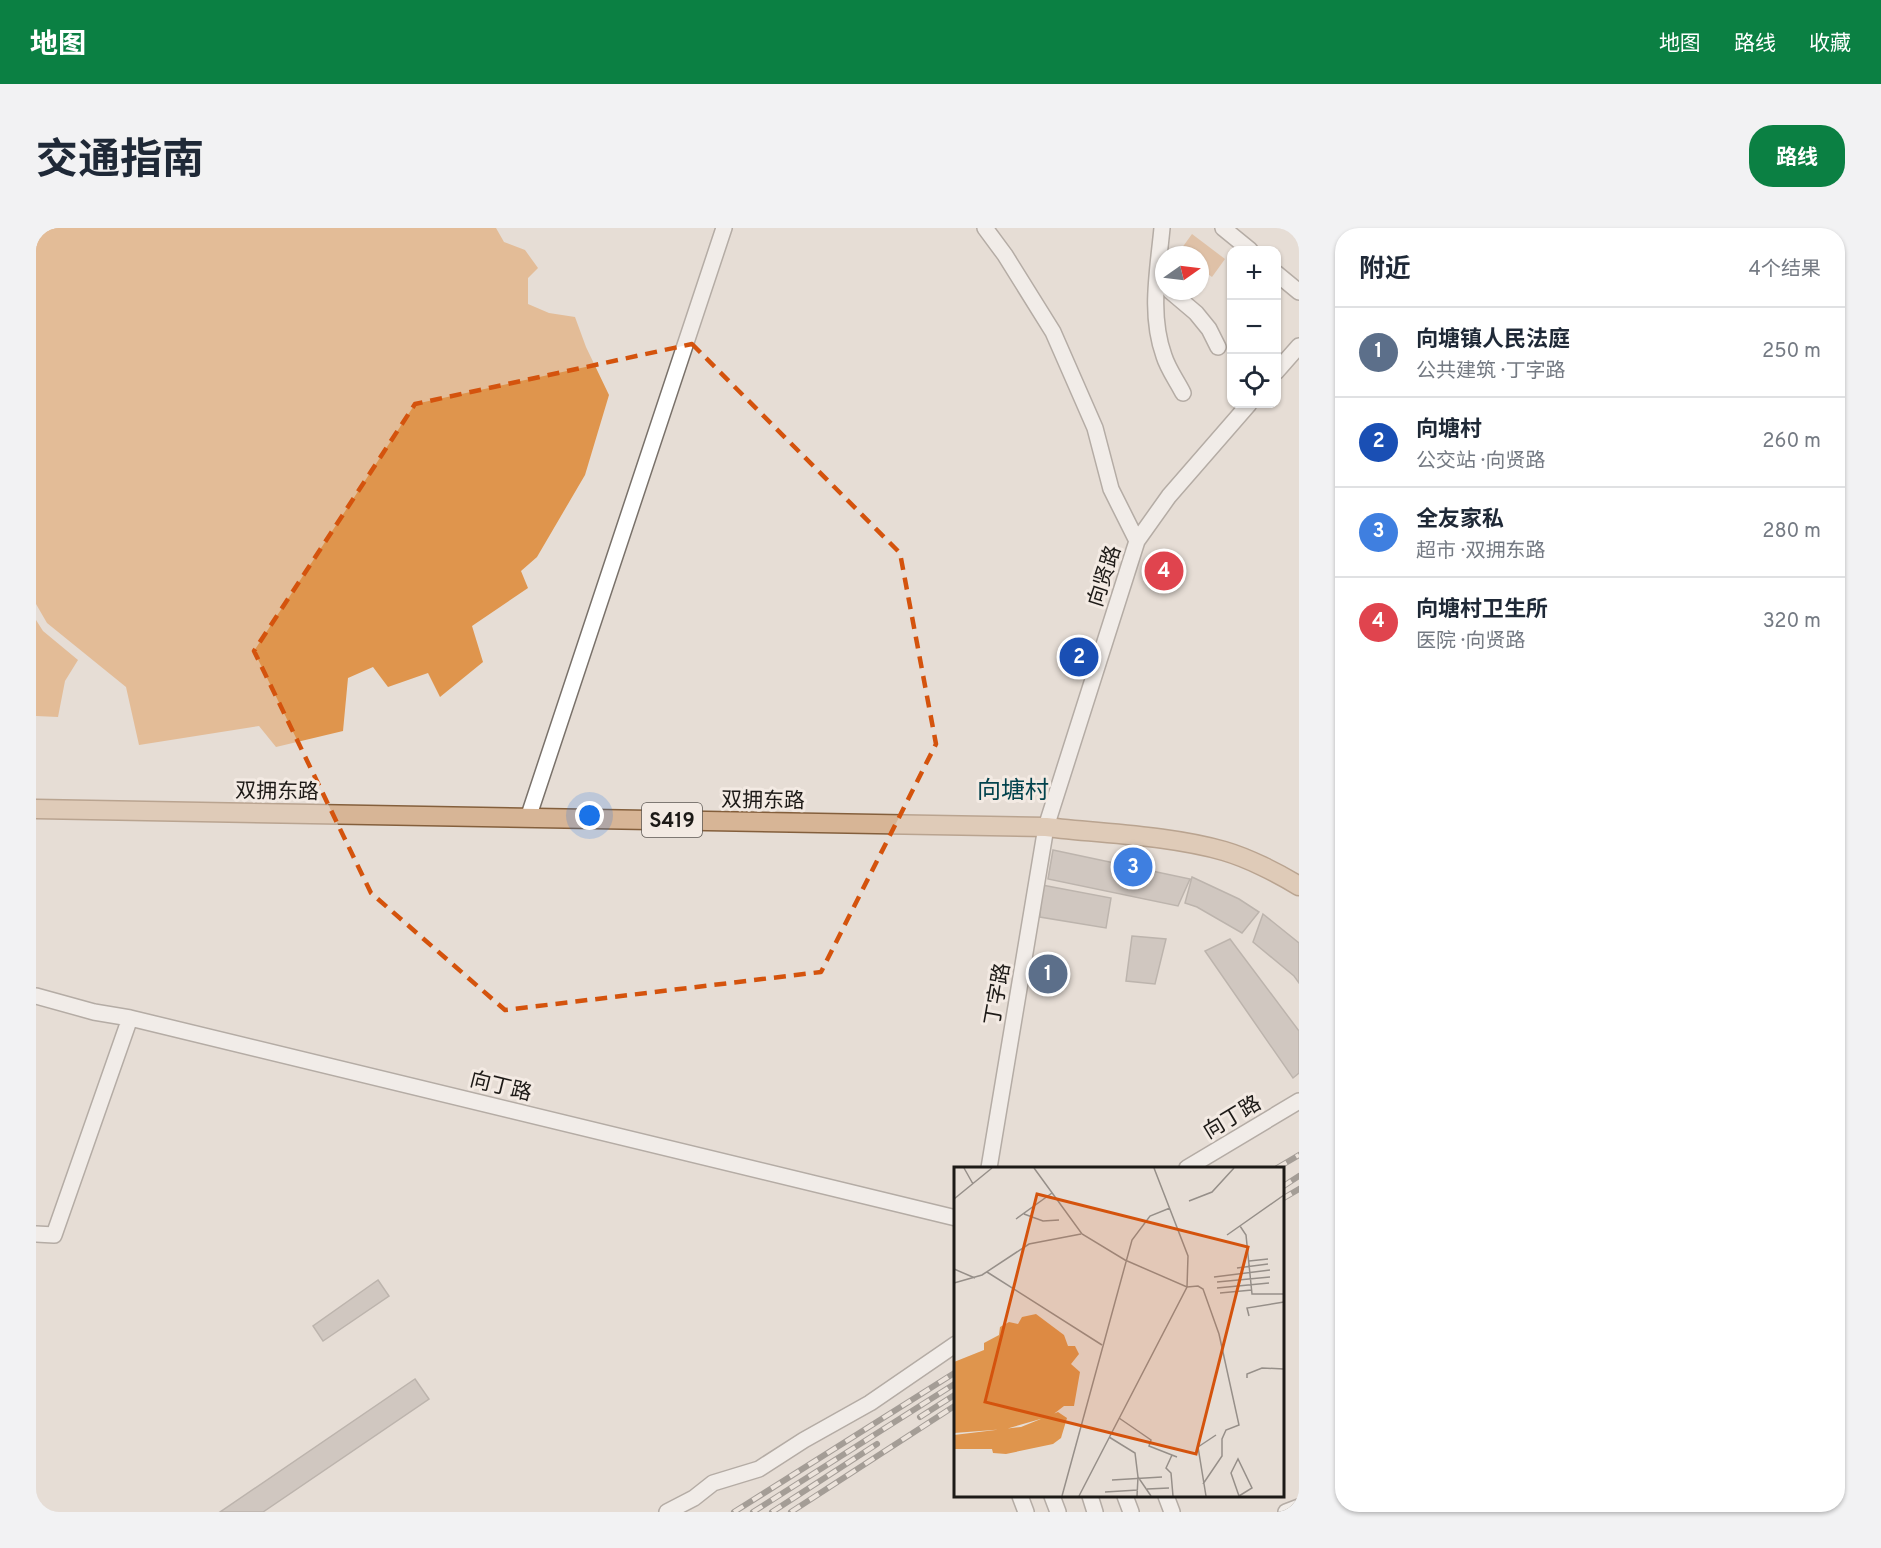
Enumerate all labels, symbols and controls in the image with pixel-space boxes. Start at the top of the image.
text: 地图 [30,28,86,64]
text: 地图 [1659,31,1701,58]
text: 路线 [1734,31,1776,58]
text: 收藏 [1809,31,1851,58]
button: 路线 [1749,125,1845,187]
text: 交通指南 [36,136,204,189]
north arrow [1155,246,1209,300]
map controls [1227,246,1281,408]
button: + [1227,246,1281,300]
text: 附近 [1359,254,1411,287]
text: 4个结果 [1749,257,1821,283]
button: − [1227,300,1281,354]
text: 向塘镇人民法庭 [1416,327,1570,354]
text: 1 [1375,339,1383,365]
text: 250 m [1762,339,1821,365]
button: locate [1227,354,1281,408]
text: 公共建筑 · 丁字路 [1416,359,1565,385]
text: 向塘村 [1416,417,1482,444]
text: 2 [1372,429,1385,455]
text: 260 m [1762,429,1821,455]
text: 公交站 · 向贤路 [1416,449,1545,475]
text: 全友家私 [1416,507,1504,534]
text: 3 [1373,519,1385,545]
text: 280 m [1762,519,1821,545]
text: 超市 · 双拥东路 [1416,539,1545,565]
street label: 向贤路 [1083,542,1128,611]
pin: 4 [1144,548,1184,594]
text: 向塘村卫生所 [1416,597,1548,624]
text: 4 [1372,609,1385,635]
text: 320 m [1763,609,1821,635]
text: 医院 · 向贤路 [1416,629,1525,655]
pin: 2 [1060,634,1098,680]
district label: 向塘村 [977,777,1049,807]
street label: 双拥东路 [235,778,319,807]
street label: 双拥东路 [721,787,805,816]
your location [575,801,604,830]
road number: S419 [642,803,702,837]
pin: 3 [1114,844,1152,890]
pin: 1 [1028,952,1068,996]
street label: 丁字路 [980,961,1017,1028]
street label: 向丁路 [467,1067,534,1108]
street label: 向丁路 [1199,1090,1267,1146]
inset map [954,1167,1284,1497]

